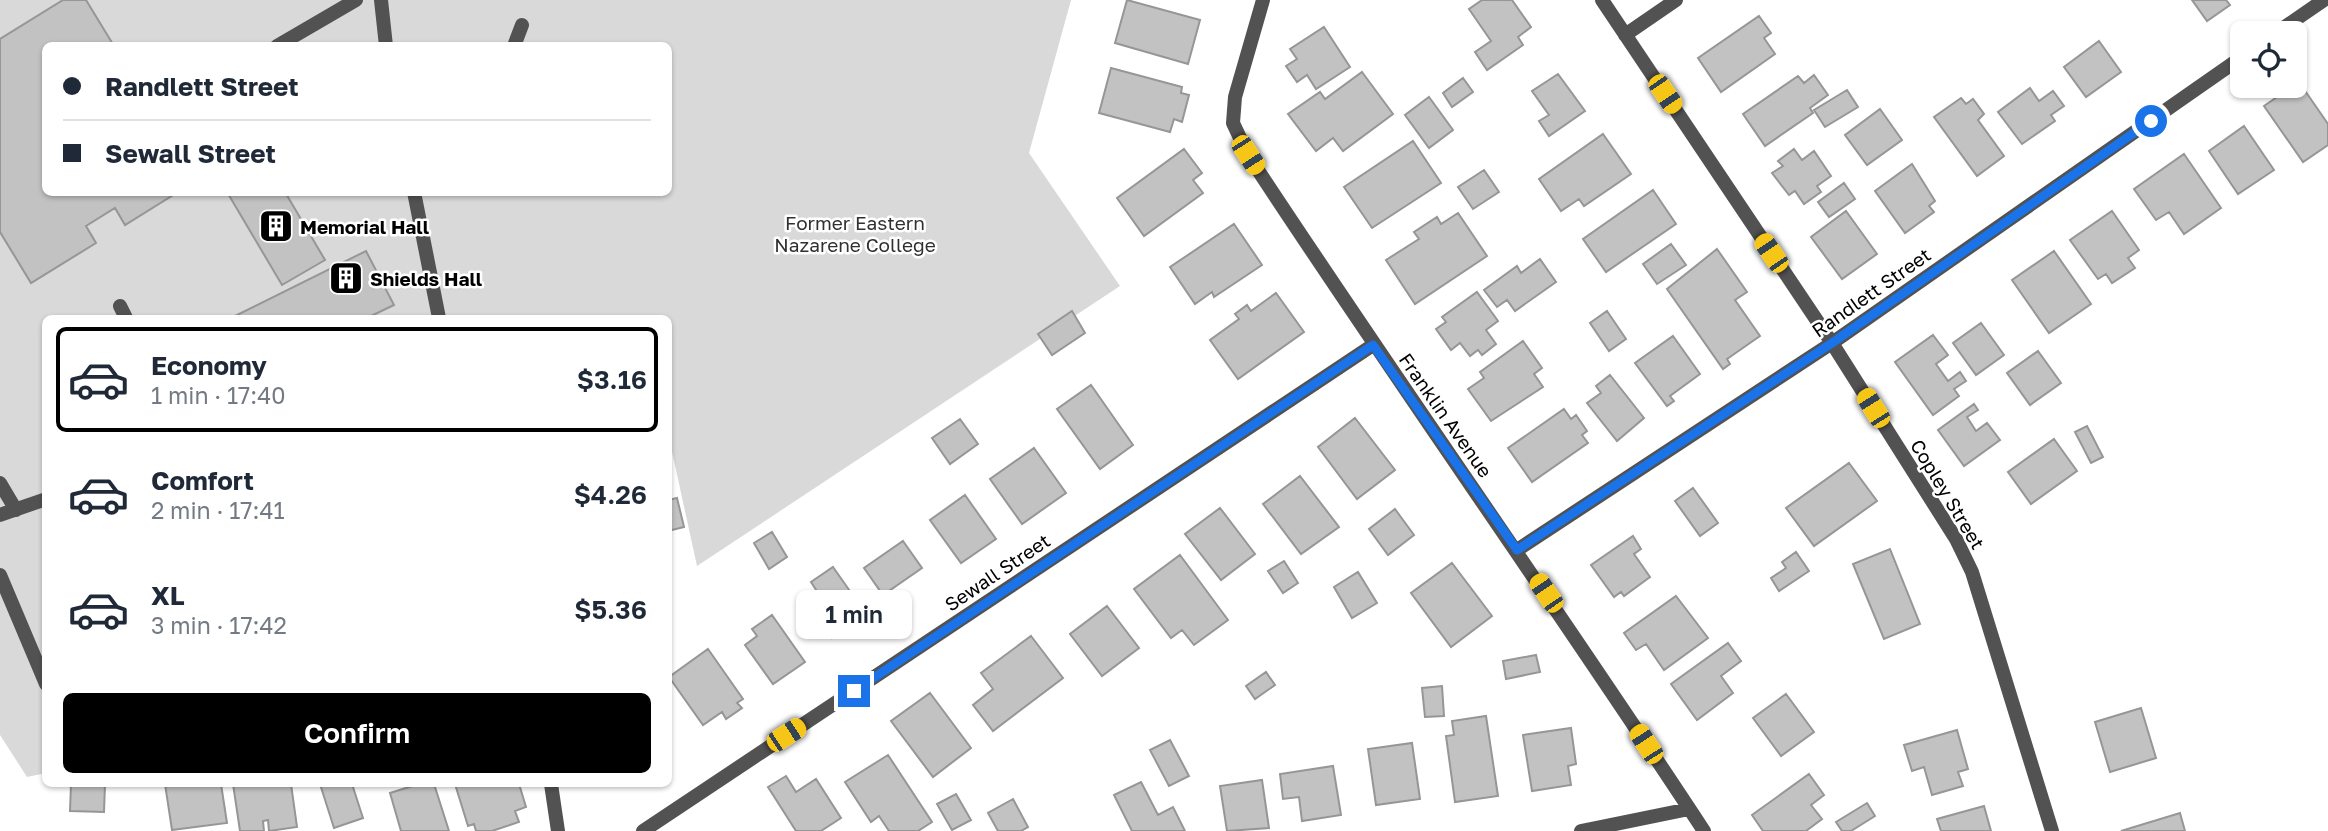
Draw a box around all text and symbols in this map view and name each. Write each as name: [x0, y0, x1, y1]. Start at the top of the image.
map controls: [2230, 21, 2307, 98]
button: locate: [2230, 21, 2307, 98]
text: Randlett Street: [105, 71, 299, 102]
car: [1645, 71, 1686, 117]
route start: [2135, 105, 2167, 137]
car: [1228, 132, 1269, 178]
text: Sewall Street: [105, 138, 276, 169]
building icon: Memorial Hall: [257, 207, 295, 245]
park label: Former Eastern Nazarene College: [774, 211, 936, 256]
place label: Memorial Hall: [300, 215, 429, 238]
car: [1751, 230, 1792, 276]
street label: Randlett Street: [1807, 243, 1935, 341]
building icon: Shields Hall: [327, 259, 365, 297]
place label: Shields Hall: [370, 267, 482, 290]
icon: car: [67, 348, 130, 411]
street label: Franklin Avenue: [1395, 348, 1497, 482]
text: Economy: [151, 350, 267, 381]
text: $3.16: [577, 364, 647, 395]
text: 1 min · 17:40: [151, 381, 286, 409]
car: [1853, 385, 1894, 431]
street label: Copley Street: [1906, 435, 1990, 553]
icon: car: [67, 463, 130, 526]
text: Comfort: [151, 465, 254, 496]
text: $4.26: [574, 479, 647, 510]
text: 2 min · 17:41: [151, 496, 285, 524]
street label: Sewall Street: [940, 528, 1054, 616]
car: [1526, 570, 1567, 616]
icon: car: [67, 578, 130, 641]
text: XL: [151, 580, 185, 611]
callout: 1 min: [796, 590, 912, 638]
text: $5.36: [574, 594, 647, 625]
text: 1 min: [825, 600, 883, 628]
text: 3 min · 17:42: [151, 611, 287, 639]
route end: [838, 675, 870, 707]
button: Confirm: [63, 693, 651, 773]
car: [763, 715, 810, 755]
car: [1626, 721, 1667, 767]

